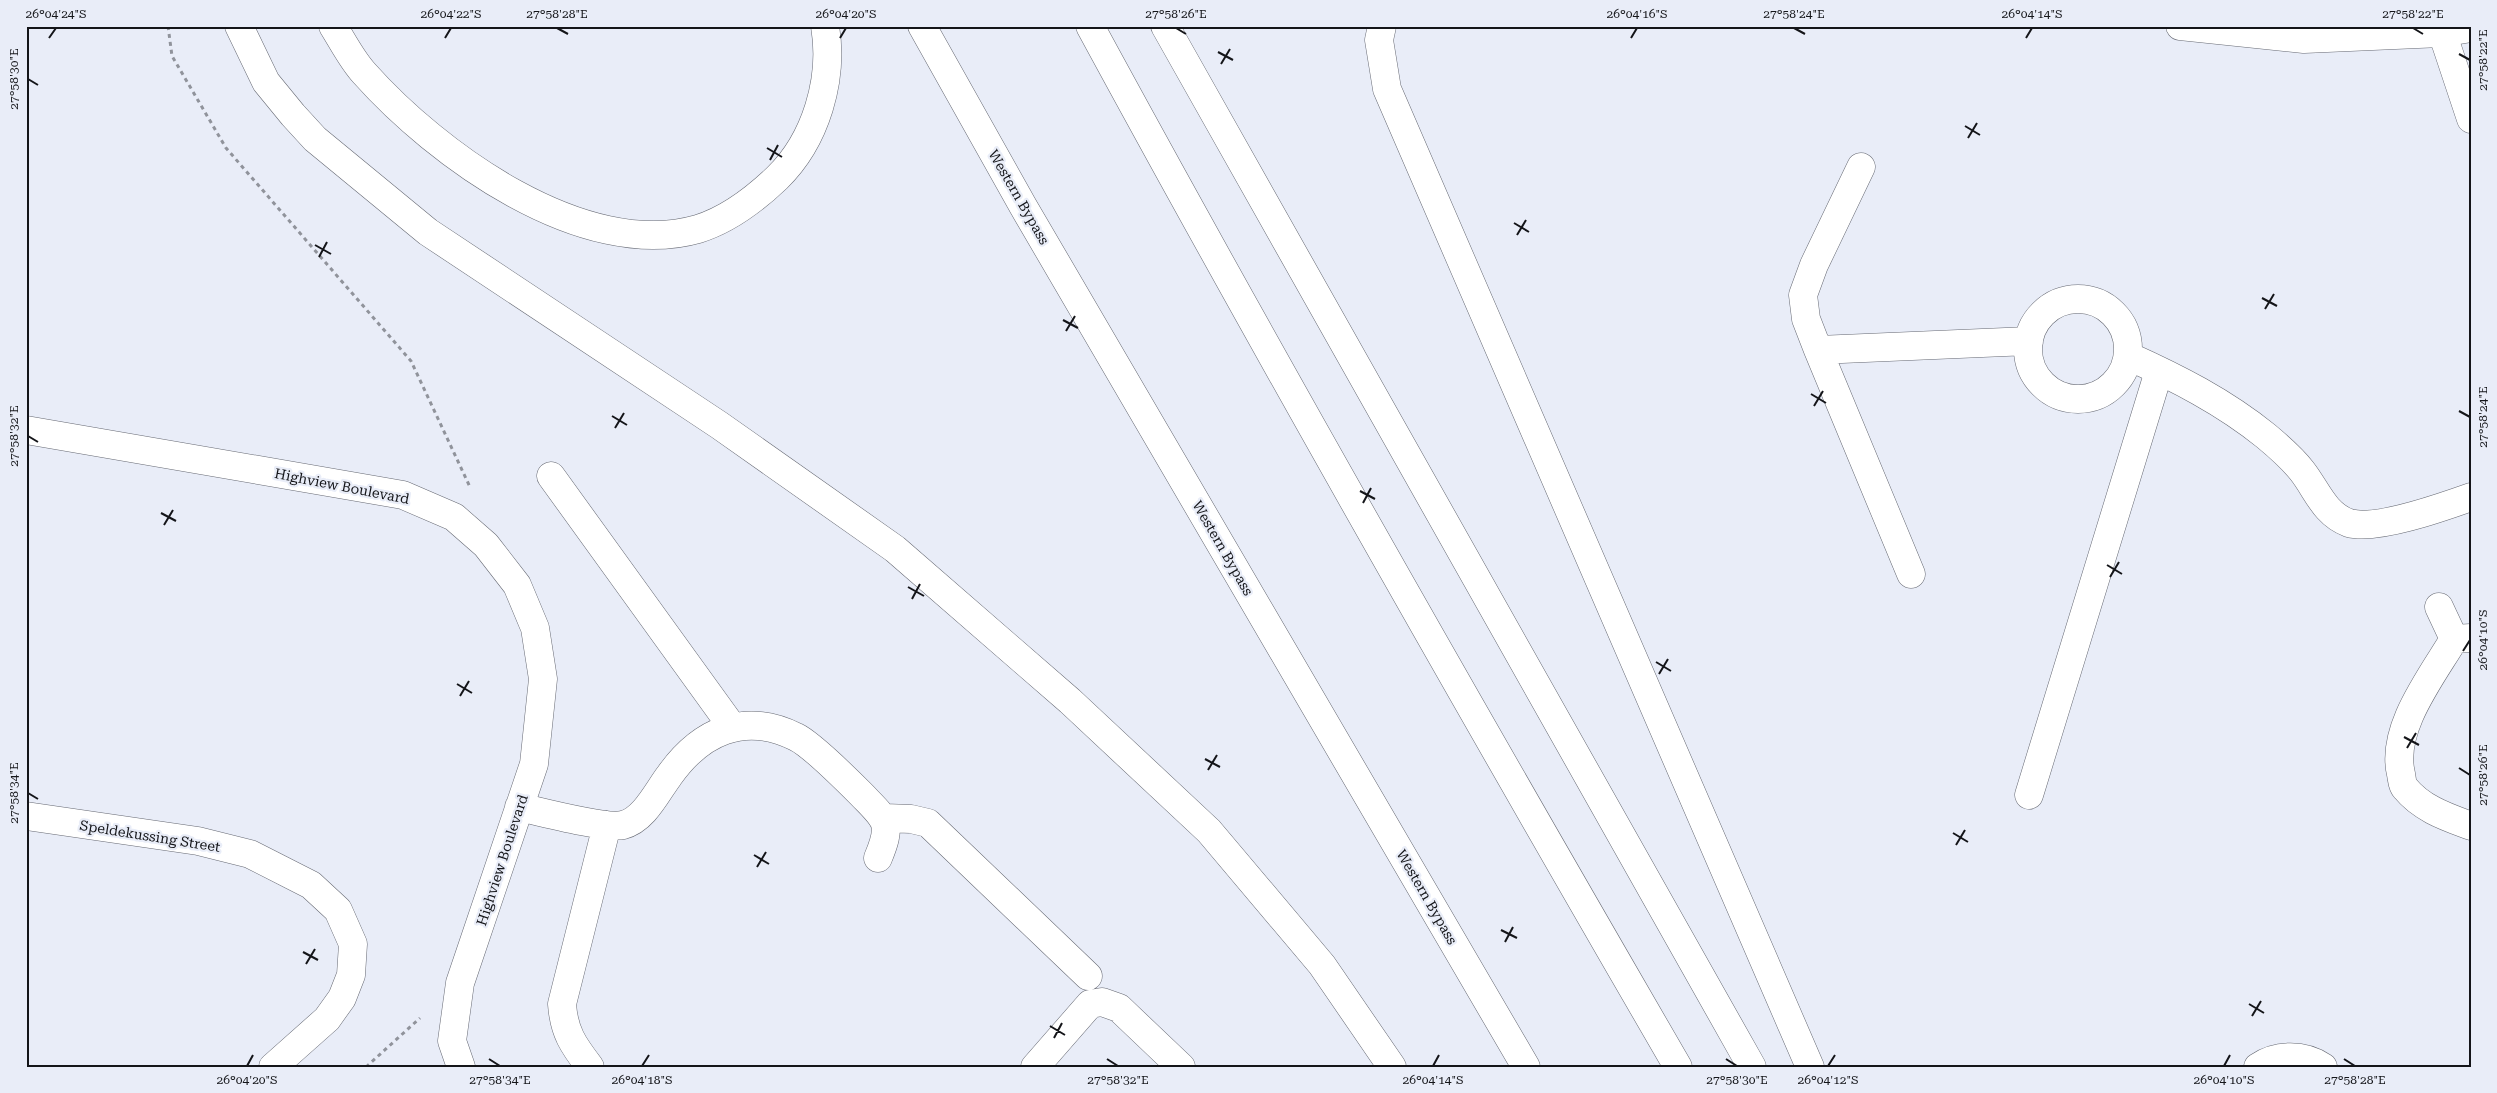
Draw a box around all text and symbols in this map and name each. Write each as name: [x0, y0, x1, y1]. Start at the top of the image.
text: 26°04'24"S: [26, 7, 86, 21]
text: 26°04'22"S: [421, 7, 481, 21]
text: 27°58'28"E: [526, 7, 588, 21]
text: 26°04'20"S: [816, 7, 876, 21]
text: 27°58'26"E: [1145, 7, 1207, 21]
text: 26°04'16"S: [1607, 7, 1667, 21]
text: 27°58'24"E: [1763, 7, 1825, 21]
text: 26°04'14"S: [2002, 7, 2062, 21]
text: 27°58'22"E: [2382, 7, 2444, 21]
text: 27°58'22"E: [2476, 29, 2490, 91]
text: 27°58'30"E: [7, 48, 21, 110]
street label: Western Bypass: [985, 147, 1053, 247]
text: 27°58'24"E: [2476, 386, 2490, 448]
text: 27°58'32"E: [7, 405, 21, 467]
street label: Highview Boulevard: [273, 465, 411, 507]
street label: Western Bypass: [1189, 498, 1257, 598]
text: 26°04'10"S: [2476, 610, 2490, 670]
text: 27°58'26"E: [2476, 744, 2490, 806]
text: 27°58'34"E: [7, 762, 21, 824]
street label: Highview Boulevard: [473, 792, 531, 928]
street label: Speldekussing Street: [79, 817, 221, 855]
street label: Western Bypass: [1393, 847, 1461, 947]
text: 26°04'20"S: [217, 1073, 277, 1087]
text: 27°58'34"E: [469, 1073, 531, 1087]
text: 26°04'18"S: [612, 1073, 672, 1087]
text: 27°58'32"E: [1087, 1073, 1149, 1087]
text: 26°04'14"S: [1403, 1073, 1463, 1087]
text: 27°58'30"E: [1706, 1073, 1768, 1087]
text: 26°04'12"S: [1798, 1073, 1858, 1087]
text: 26°04'10"S: [2194, 1073, 2254, 1087]
text: 27°58'28"E: [2324, 1073, 2386, 1087]

